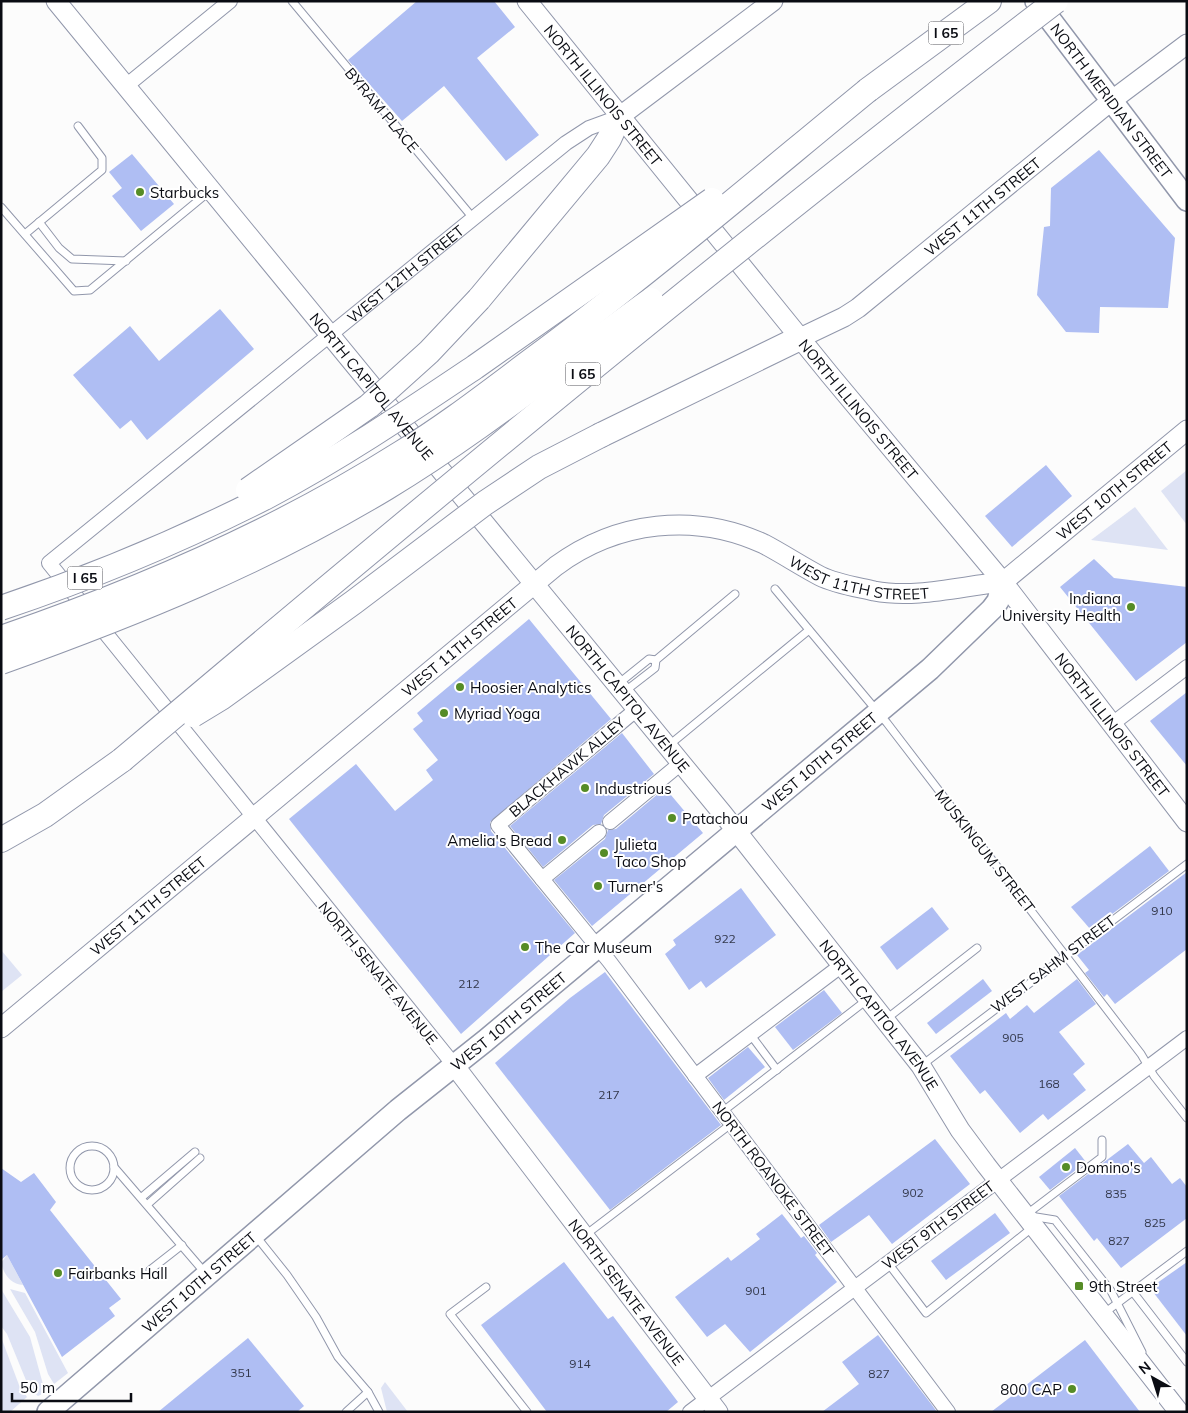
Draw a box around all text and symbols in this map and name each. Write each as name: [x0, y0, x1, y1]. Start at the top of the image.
street label: NORTH MERIDIAN STREET: [1047, 19, 1176, 182]
street label: NORTH ILLINOIS STREET: [540, 20, 666, 170]
road number: I 65: [928, 22, 964, 44]
street label: BYRAM PLACE: [341, 64, 423, 156]
street label: WEST 11TH STREET: [920, 153, 1044, 260]
place label: Starbucks: [150, 183, 219, 202]
marker: Starbucks: [134, 186, 146, 198]
street label: WEST 12TH STREET: [343, 220, 468, 327]
street label: NORTH CAPITOL AVENUE: [306, 309, 438, 464]
street label: NORTH ILLINOIS STREET: [795, 335, 923, 483]
road number: I 65: [566, 362, 600, 386]
street label: WEST 10TH STREET: [1052, 437, 1176, 544]
street label: WEST 11TH STREET: [786, 551, 930, 603]
road number: I 65: [68, 566, 102, 590]
place label: Indiana University Health: [1002, 589, 1121, 625]
street label: WEST 11TH STREET: [397, 593, 521, 700]
marker: Indiana University Health: [1125, 601, 1137, 613]
street label: NORTH CAPITOL AVENUE: [562, 621, 694, 776]
street label: NORTH ILLINOIS STREET: [1051, 649, 1174, 801]
place label: Hoosier Analytics: [470, 678, 591, 697]
marker: Hoosier Analytics: [454, 681, 466, 693]
place label: Myriad Yoga: [454, 704, 540, 723]
marker: Myriad Yoga: [438, 707, 450, 719]
street label: WEST 10TH STREET: [758, 708, 881, 815]
street label: BLACKHAWK ALLEY: [505, 712, 630, 821]
place label: Industrious: [595, 779, 672, 798]
marker: Industrious: [579, 782, 591, 794]
street label: MUSKINGUM STREET: [931, 785, 1039, 917]
place label: Patachou: [682, 809, 748, 828]
marker: Patachou: [666, 812, 678, 824]
place label: Amelia's Bread: [447, 831, 552, 850]
marker: Amelia's Bread: [556, 834, 568, 846]
place label: Julieta Taco Shop: [614, 835, 686, 871]
marker: Julieta Taco Shop: [598, 847, 610, 859]
street label: WEST 11TH STREET: [86, 852, 210, 960]
place label: Turner's: [608, 877, 663, 896]
marker: Turner's: [592, 880, 604, 892]
street label: NORTH SENATE AVENUE: [314, 898, 442, 1049]
house number: 910: [1151, 903, 1173, 918]
street label: WEST SAHM STREET: [987, 911, 1119, 1017]
house number: 922: [714, 931, 736, 946]
street label: NORTH CAPITOL AVENUE: [816, 936, 943, 1094]
place label: The Car Museum: [535, 938, 652, 957]
marker: The Car Museum: [519, 941, 531, 953]
street label: WEST 10TH STREET: [446, 968, 570, 1074]
house number: 212: [458, 976, 480, 991]
house number: 905: [1002, 1030, 1024, 1045]
house number: 168: [1038, 1076, 1060, 1091]
house number: 217: [598, 1087, 620, 1102]
street label: NORTH ROANOKE STREET: [708, 1097, 838, 1261]
place label: Domino's: [1076, 1158, 1141, 1177]
marker: Domino's: [1060, 1161, 1072, 1173]
street label: WEST 9TH STREET: [878, 1176, 998, 1274]
house number: 902: [902, 1185, 924, 1200]
house number: 835: [1105, 1186, 1127, 1201]
street label: NORTH SENATE AVENUE: [565, 1215, 688, 1369]
house number: 825: [1144, 1215, 1166, 1230]
street label: WEST 10TH STREET: [138, 1227, 260, 1337]
house number: 827: [1108, 1233, 1130, 1248]
place label: Fairbanks Hall: [68, 1264, 168, 1283]
marker: Fairbanks Hall: [52, 1267, 64, 1279]
place label: 9th Street: [1089, 1277, 1157, 1296]
marker: 9th Street: [1073, 1280, 1085, 1292]
house number: 901: [745, 1283, 767, 1298]
north arrow: [1128, 1353, 1178, 1403]
house number: 914: [569, 1356, 591, 1371]
text: N: [1135, 1358, 1155, 1378]
house number: 351: [230, 1365, 252, 1380]
house number: 827: [868, 1366, 890, 1381]
scale bar: [12, 1370, 131, 1402]
text: 50 m: [20, 1378, 55, 1397]
place label: 800 CAP: [1000, 1380, 1062, 1399]
marker: 800 CAP: [1066, 1383, 1078, 1395]

